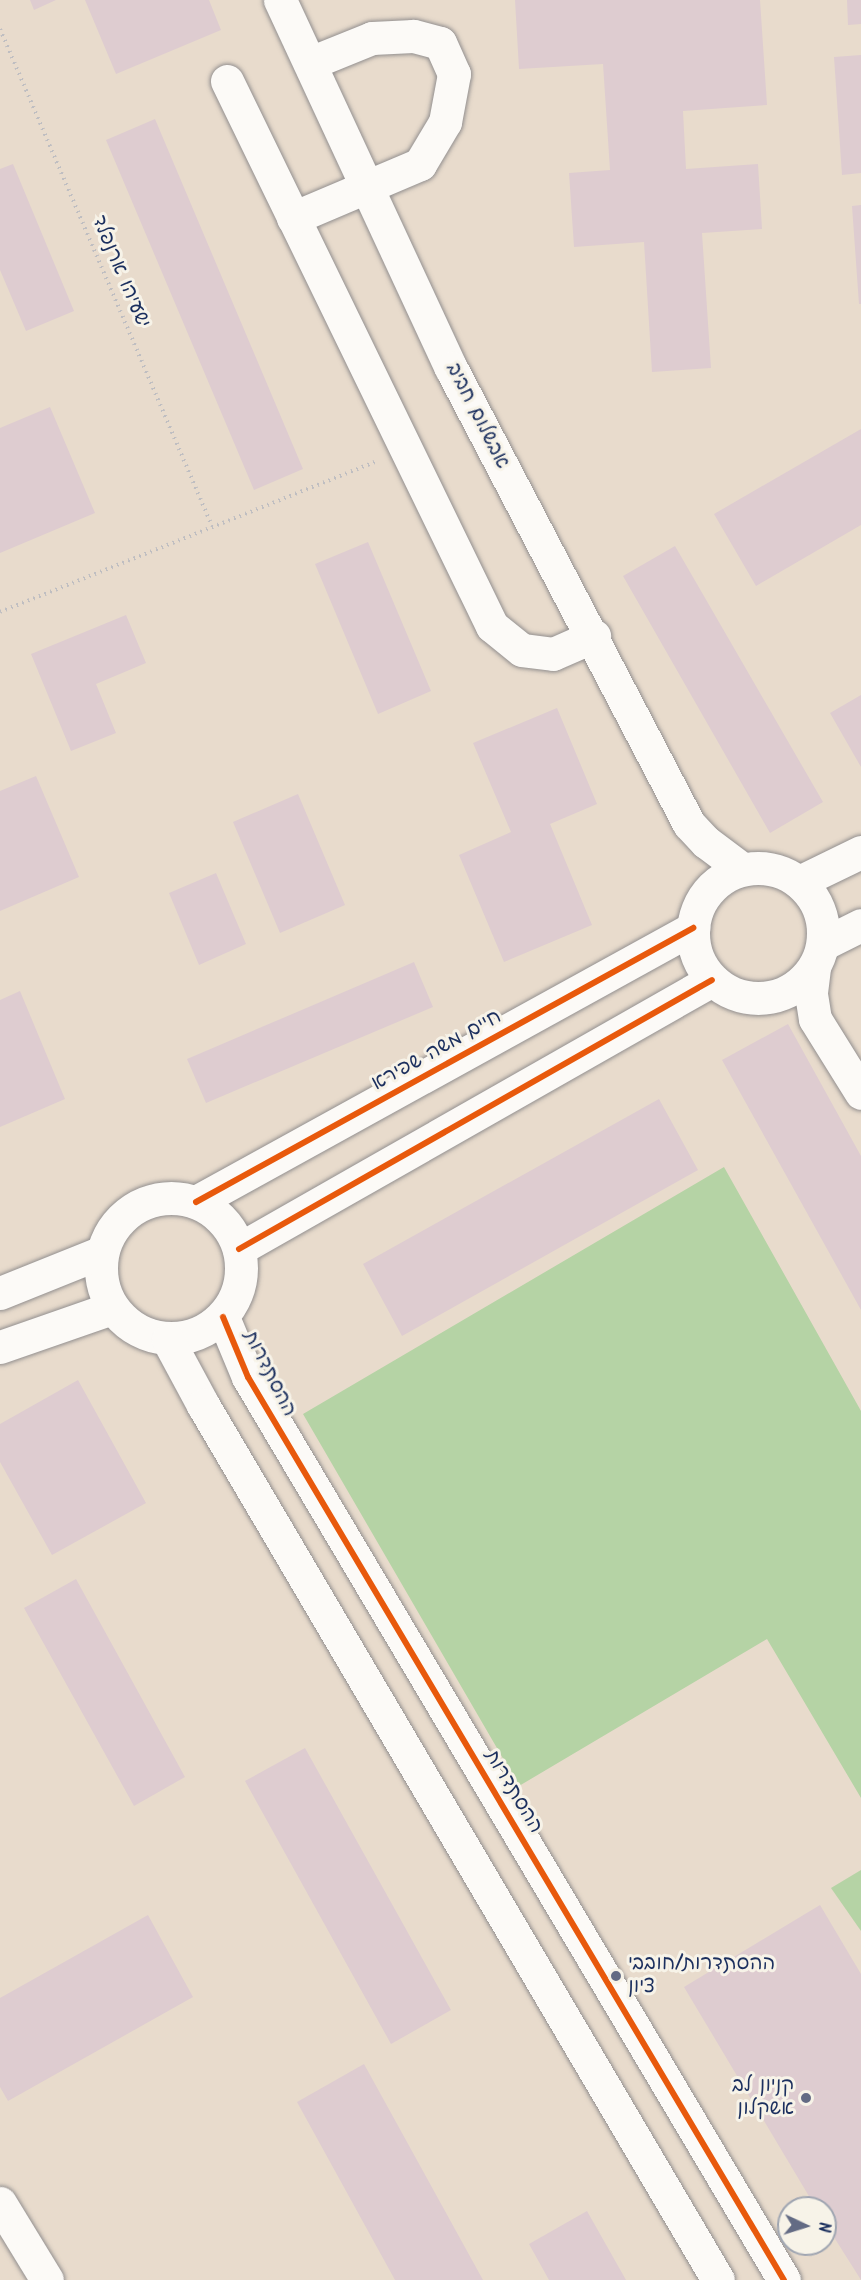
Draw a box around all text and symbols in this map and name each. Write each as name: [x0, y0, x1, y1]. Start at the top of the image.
street label: ישעיהו ארנפלד: [86, 212, 154, 332]
street label: אבשלום חביב: [440, 359, 514, 473]
street label: חיים משה שפירא: [368, 1005, 506, 1097]
street label: ההסתדרות: [237, 1327, 301, 1421]
street label: ההסתדרות: [479, 1746, 547, 1838]
place label: ההסתדרות/חובבי ציון: [628, 1952, 775, 1999]
marker: ההסתדרות/חובבי ציון: [609, 1969, 623, 1983]
place label: קניון לב אשקלון: [732, 2074, 794, 2121]
marker: קניון לב אשקלון: [799, 2091, 813, 2105]
north arrow: [777, 2196, 837, 2256]
text: N: [811, 2221, 836, 2233]

